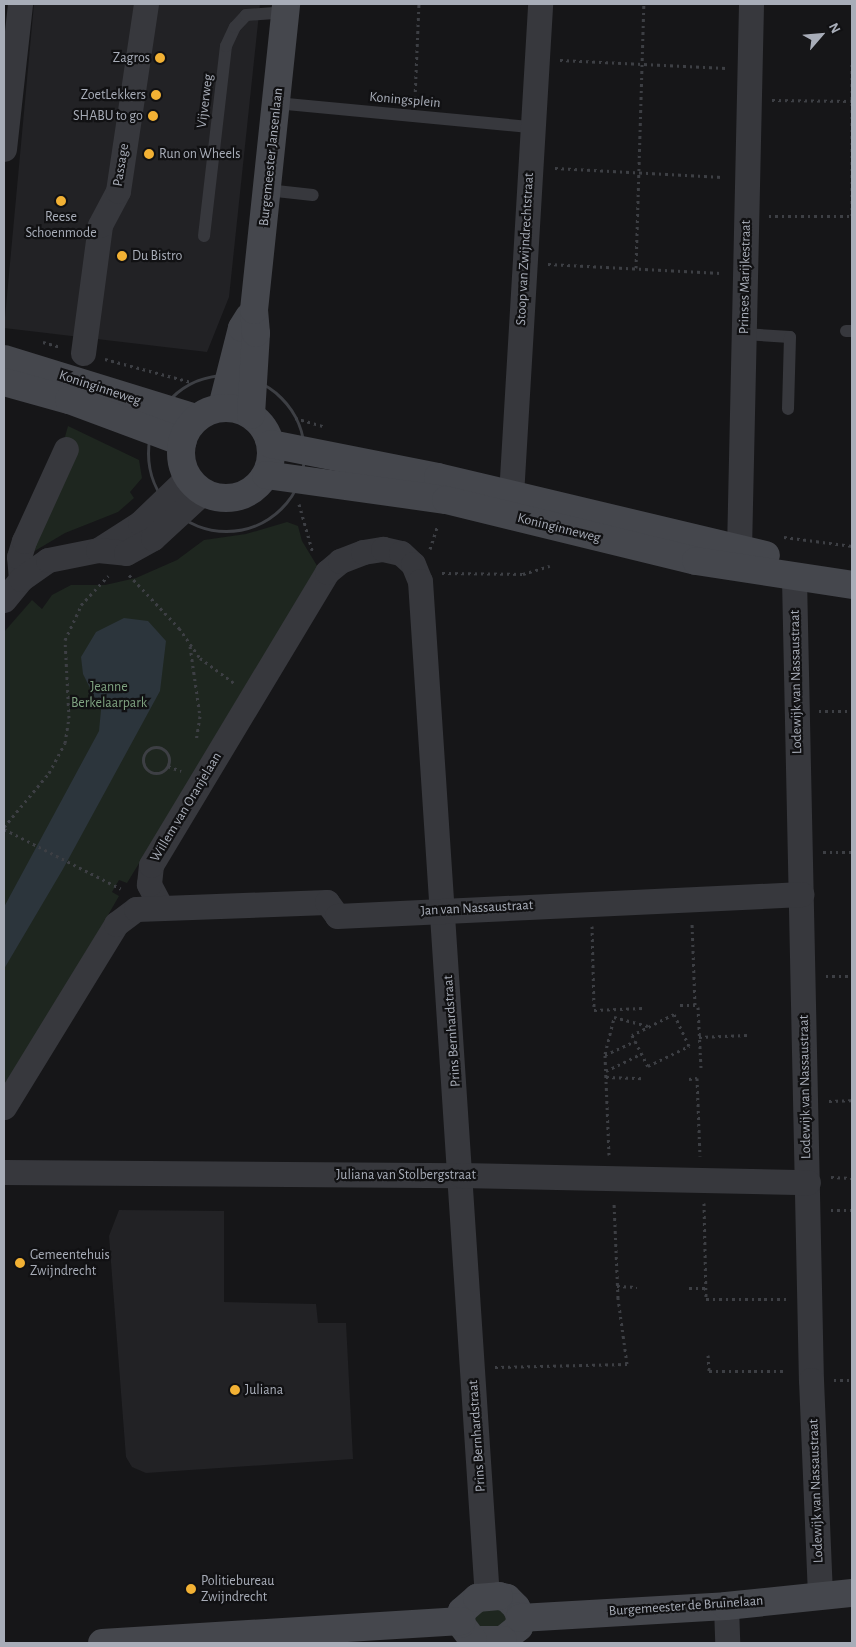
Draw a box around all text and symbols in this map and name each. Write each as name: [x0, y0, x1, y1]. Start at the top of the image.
north arrow: [796, 10, 846, 60]
text: N: [826, 21, 843, 36]
place label: Zagros: [113, 50, 150, 66]
marker: Zagros: [154, 52, 166, 64]
street label: Vijverweg: [193, 73, 217, 129]
place label: ZoetLekkers: [81, 87, 146, 103]
street label: Burgemeester Jansenlaan: [255, 87, 287, 227]
marker: ZoetLekkers: [150, 89, 162, 101]
street label: Koningsplein: [369, 89, 441, 111]
place label: SHABU to go: [73, 108, 143, 124]
marker: SHABU to go: [147, 110, 159, 122]
street label: Passage: [109, 142, 133, 188]
place label: Run on Wheels: [159, 146, 240, 162]
marker: Run on Wheels: [143, 148, 155, 160]
street label: Stoop van Zwijndrechtstraat: [513, 172, 537, 326]
marker: Reese Schoenmode: [55, 195, 67, 207]
place label: Reese Schoenmode: [25, 209, 97, 242]
street label: Prinses Marijkestraat: [736, 220, 754, 334]
place label: Du Bistro: [132, 248, 182, 264]
marker: Du Bistro: [116, 250, 128, 262]
street label: Koninginneweg: [57, 367, 143, 409]
street label: Koninginneweg: [516, 510, 602, 546]
street label: Lodewijk van Nassaustraat: [786, 610, 806, 754]
park label: Jeanne Berkelaarpark: [71, 679, 147, 712]
street label: Willem van Oranjelaan: [147, 749, 225, 865]
street label: Jan van Nassaustraat: [420, 897, 534, 919]
street label: Prins Bernhardstraat: [440, 975, 464, 1087]
street label: Lodewijk van Nassaustraat: [795, 1015, 815, 1159]
street label: Juliana van Stolbergstraat: [336, 1167, 476, 1183]
place label: Gemeentehuis Zwijndrecht: [30, 1247, 110, 1280]
marker: Gemeentehuis Zwijndrecht: [14, 1257, 26, 1269]
street label: Prins Bernhardstraat: [465, 1380, 489, 1492]
place label: Juliana: [245, 1382, 283, 1398]
marker: Juliana: [229, 1384, 241, 1396]
street label: Lodewijk van Nassaustraat: [805, 1419, 827, 1563]
place label: Politiebureau Zwijndrecht: [201, 1573, 274, 1605]
marker: Politiebureau Zwijndrecht: [185, 1583, 197, 1595]
street label: Burgemeester de Bruïnelaan: [608, 1592, 764, 1620]

